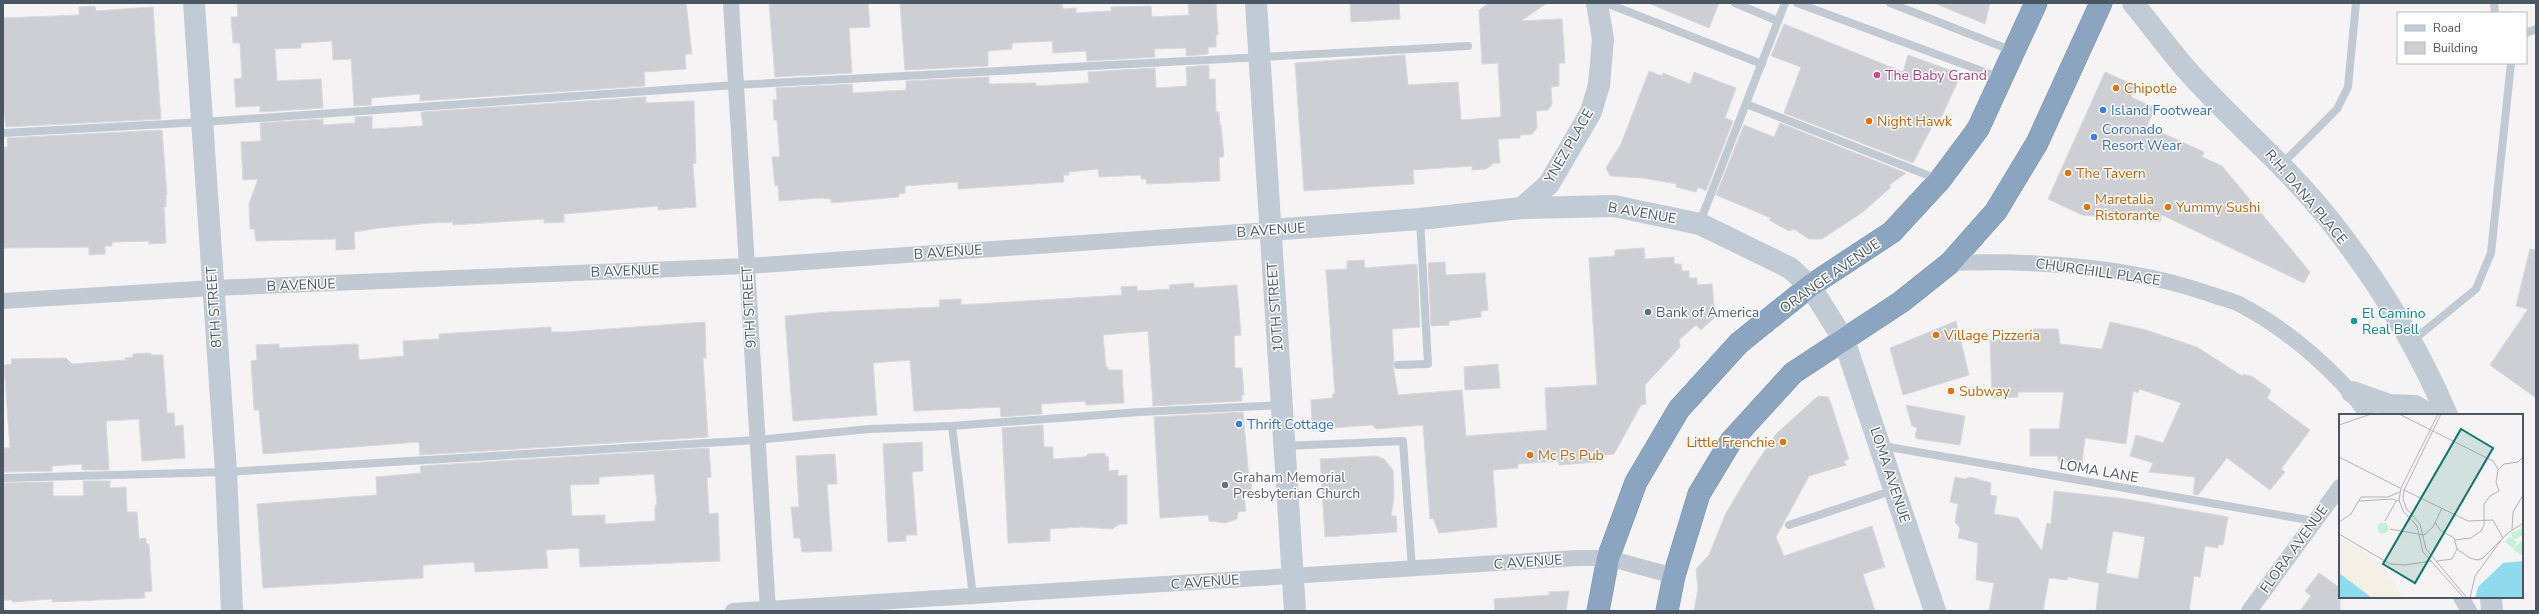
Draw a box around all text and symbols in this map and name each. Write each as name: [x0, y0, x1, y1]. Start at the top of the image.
legend: [2397, 12, 2527, 64]
text: Road: [2433, 20, 2461, 36]
text: Building: [2433, 40, 2478, 56]
place label: The Baby Grand: [1885, 66, 1987, 85]
marker: The Baby Grand: [1872, 70, 1882, 80]
place label: Chipotle: [2124, 79, 2177, 98]
marker: Chipotle: [2111, 83, 2121, 93]
place label: Island Footwear: [2111, 101, 2212, 120]
street label: YNEZ PLACE: [1540, 105, 1598, 187]
marker: Island Footwear: [2098, 105, 2108, 115]
place label: Night Hawk: [1877, 112, 1953, 131]
marker: Night Hawk: [1864, 116, 1874, 126]
place label: Coronado Resort Wear: [2102, 120, 2182, 155]
marker: Coronado Resort Wear: [2089, 132, 2099, 142]
street label: R.H. DANA PLACE: [2261, 146, 2351, 248]
place label: The Tavern: [2076, 164, 2146, 183]
marker: The Tavern: [2063, 168, 2073, 178]
place label: Maretalia Ristorante: [2095, 190, 2159, 225]
street label: B AVENUE: [1606, 198, 1678, 228]
place label: Yummy Sushi: [2175, 198, 2260, 217]
marker: Maretalia Ristorante: [2082, 202, 2092, 212]
marker: Yummy Sushi: [2163, 202, 2173, 212]
street label: B AVENUE: [1236, 218, 1306, 242]
street label: ORANGE AVENUE: [1776, 234, 1884, 318]
street label: B AVENUE: [913, 240, 983, 264]
street label: CHURCHILL PLACE: [2034, 254, 2162, 290]
street label: B AVENUE: [590, 260, 660, 282]
street label: 10TH STREET: [1262, 261, 1288, 353]
street label: 8TH STREET: [202, 265, 226, 348]
street label: 9TH STREET: [737, 265, 761, 348]
street label: B AVENUE: [266, 274, 336, 296]
place label: Bank of America: [1656, 303, 1759, 322]
place label: El Camino Real Bell: [2362, 304, 2426, 339]
marker: Bank of America: [1643, 307, 1653, 317]
marker: El Camino Real Bell: [2349, 316, 2359, 326]
place label: Village Pizzeria: [1943, 326, 2040, 345]
marker: Village Pizzeria: [1931, 330, 1941, 340]
place label: Subway: [1959, 382, 2011, 401]
marker: Subway: [1946, 386, 1956, 396]
inset map: [2339, 414, 2523, 598]
place label: Thrift Cottage: [1247, 415, 1334, 434]
marker: Thrift Cottage: [1234, 419, 1244, 429]
street label: LOMA AVENUE: [1866, 425, 1914, 525]
place label: Little Frenchie: [1686, 433, 1775, 452]
marker: Little Frenchie: [1778, 437, 1788, 447]
place label: Mc Ps Pub: [1538, 446, 1604, 465]
marker: Mc Ps Pub: [1525, 450, 1535, 460]
street label: LOMA LANE: [2058, 455, 2140, 487]
place label: Graham Memorial Presbyterian Church: [1233, 468, 1360, 503]
marker: Graham Memorial Presbyterian Church: [1220, 480, 1230, 490]
street label: FLORA AVENUE: [2256, 501, 2332, 597]
street label: C AVENUE: [1493, 550, 1563, 574]
street label: C AVENUE: [1170, 570, 1240, 594]

